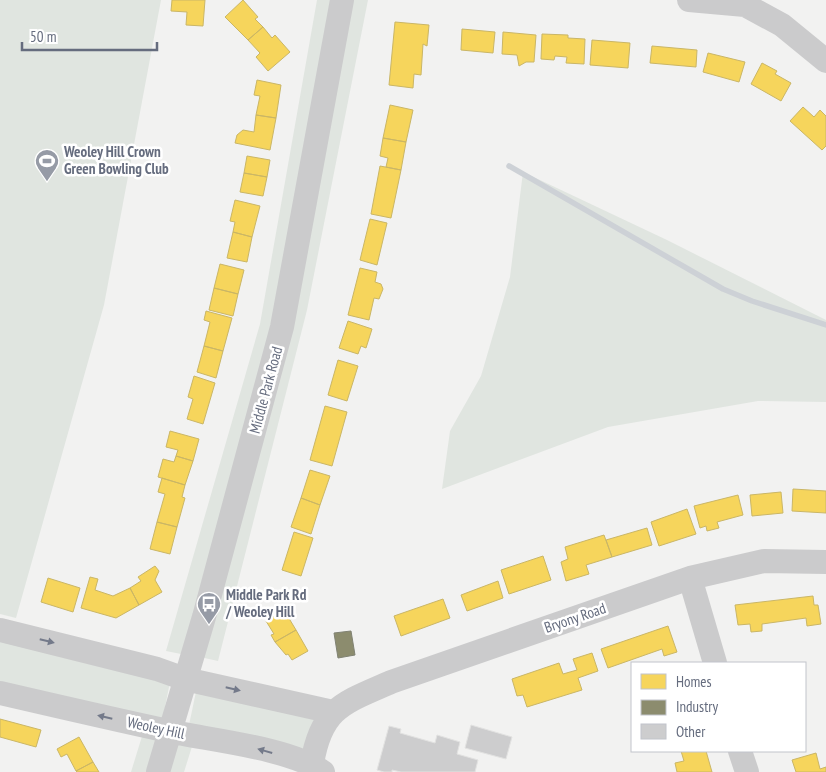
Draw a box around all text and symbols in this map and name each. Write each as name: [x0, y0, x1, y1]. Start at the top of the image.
scale bar: [22, 20, 158, 52]
text: 50 m: [30, 27, 56, 46]
place label: Weoley Hill Crown Green Bowling Club: [63, 142, 169, 178]
sports icon: Weoley Hill Crown Green Bowling Club: [34, 148, 60, 182]
street label: Middle Park Road: [245, 344, 286, 435]
place label: Middle Park Rd / Weoley Hill: [225, 585, 307, 621]
bus stop icon: Middle Park Rd / Weoley Hill: [196, 591, 222, 625]
street label: Bryony Road: [542, 598, 608, 637]
one-way arrow: [40, 638, 55, 646]
legend: [631, 662, 806, 752]
text: Homes: [676, 672, 712, 691]
one-way arrow: [226, 685, 241, 693]
text: Industry: [676, 697, 718, 716]
street label: Weoley Hill: [126, 712, 187, 743]
one-way arrow: [98, 713, 113, 721]
text: Other: [676, 722, 706, 741]
one-way arrow: [257, 746, 272, 754]

